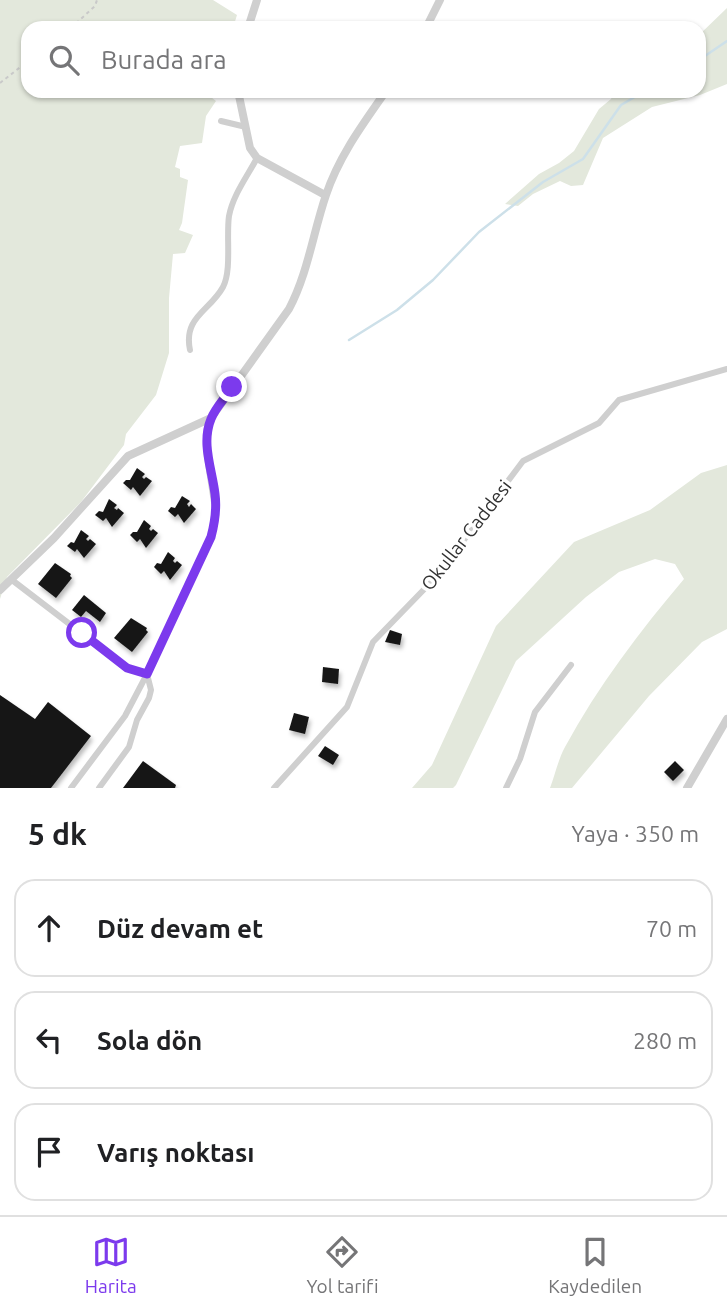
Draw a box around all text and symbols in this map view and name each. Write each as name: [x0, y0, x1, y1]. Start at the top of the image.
search box: [21, 21, 706, 98]
icon: search: [45, 41, 83, 79]
text: Burada ara: [101, 45, 227, 74]
route end: [216, 371, 247, 402]
street label: Okullar Caddesi: [416, 476, 516, 594]
route start: [66, 617, 97, 648]
text: 5 dk: [28, 817, 87, 851]
text: Yaya · 350 m: [572, 821, 699, 846]
icon: ahead: [30, 909, 68, 947]
text: Düz devam et: [97, 914, 263, 943]
text: 70 m: [646, 916, 697, 941]
icon: left: [30, 1021, 68, 1059]
text: Sola dön: [97, 1026, 202, 1055]
text: 280 m: [633, 1028, 697, 1053]
icon: arrive: [30, 1133, 68, 1171]
text: Varış noktası: [97, 1138, 254, 1167]
tab: Harita: [85, 1233, 137, 1297]
tab: Yol tarifi: [306, 1233, 379, 1297]
tab: Kaydedilen: [548, 1233, 642, 1297]

